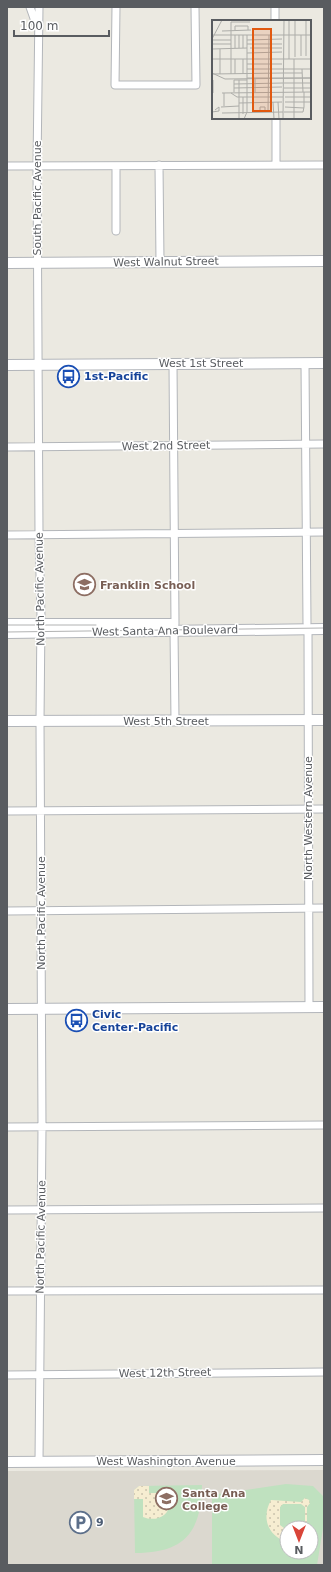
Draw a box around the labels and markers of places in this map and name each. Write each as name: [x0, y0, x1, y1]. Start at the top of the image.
bus stop icon: 1st-Pacific: [55, 363, 81, 389]
place label: 1st-Pacific: [84, 370, 148, 383]
school or university icon: Franklin School: [72, 572, 98, 598]
place label: Franklin School: [100, 579, 195, 592]
bus stop icon: Civic Center-Pacific: [64, 1007, 90, 1033]
place label: Civic Center-Pacific: [92, 1008, 178, 1034]
school or university icon: Santa Ana College: [153, 1486, 179, 1512]
place label: Santa Ana College: [182, 1487, 245, 1513]
parking icon: 9: [68, 1509, 94, 1535]
place label: 9: [96, 1516, 104, 1529]

